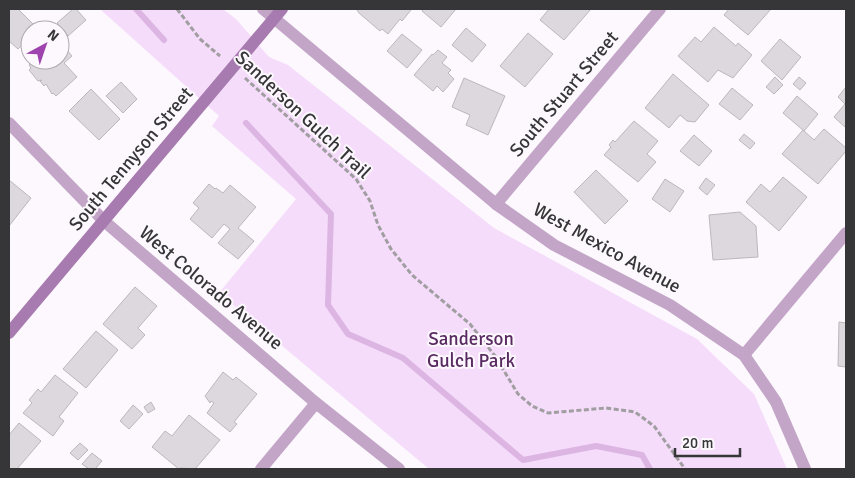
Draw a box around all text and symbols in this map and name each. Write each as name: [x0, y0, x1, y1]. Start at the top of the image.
north arrow: [20, 20, 70, 70]
text: N: [44, 26, 62, 45]
street label: South Stuart Street: [504, 26, 624, 162]
street label: Sanderson Gulch Trail: [230, 46, 376, 184]
street label: South Tennyson Street: [64, 82, 199, 236]
street label: West Mexico Avenue: [529, 197, 685, 299]
street label: West Colorado Avenue: [134, 221, 288, 355]
park label: Sanderson Gulch Park: [427, 327, 515, 373]
scale bar: [675, 426, 740, 458]
text: 20 m: [682, 434, 713, 452]

